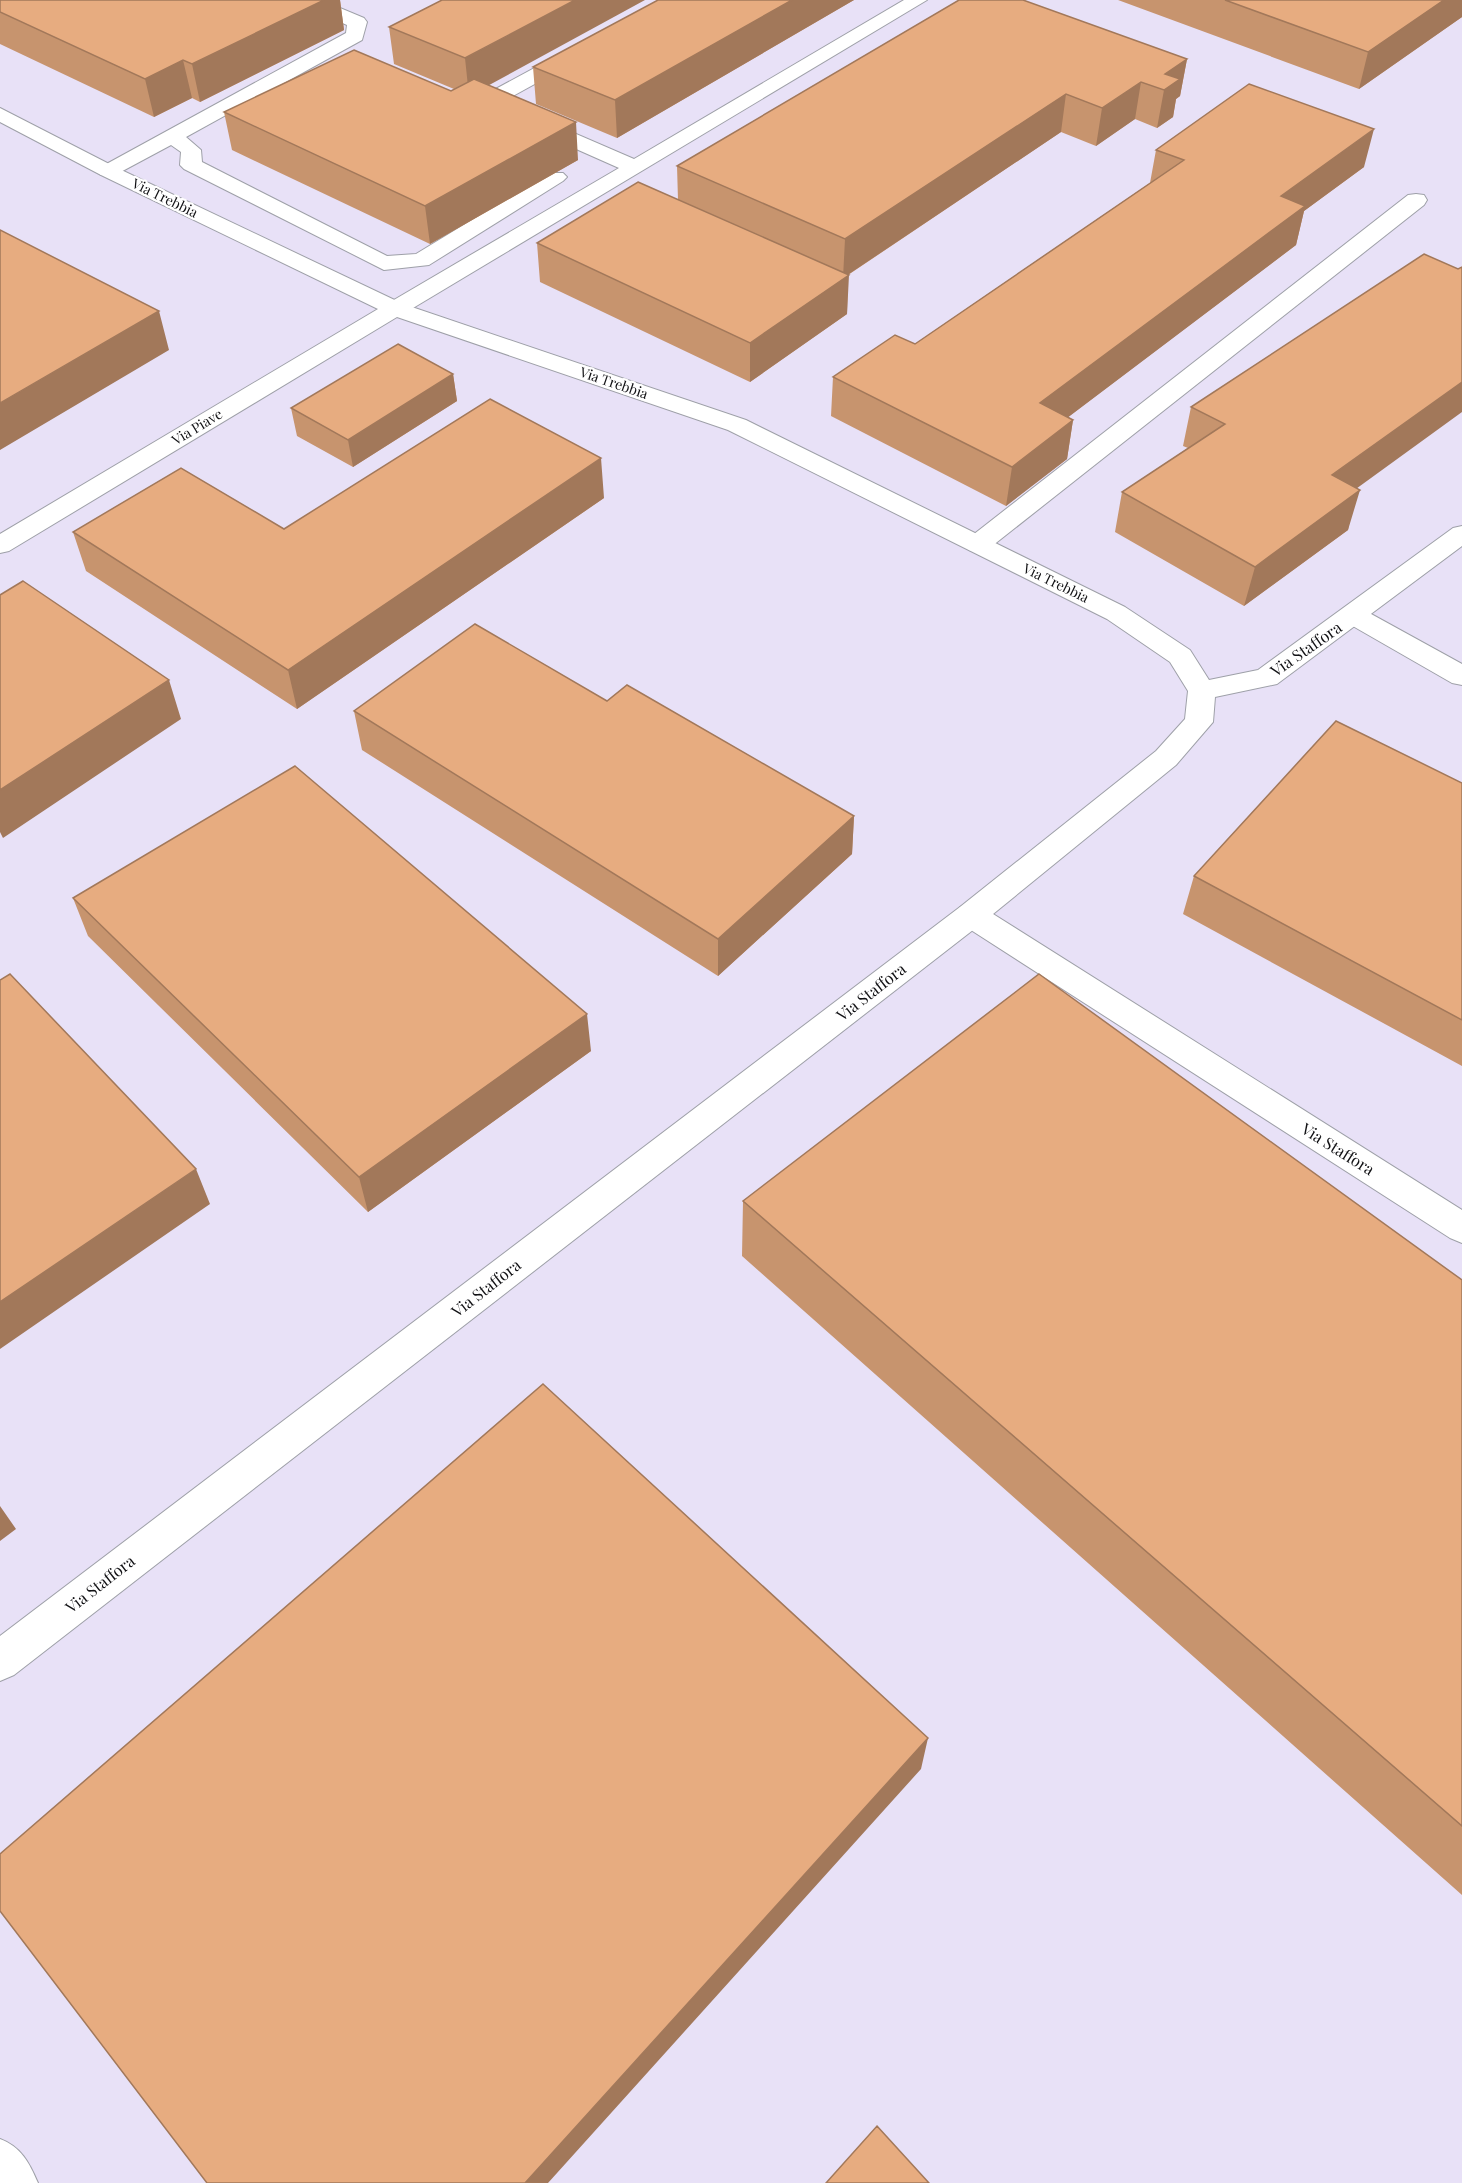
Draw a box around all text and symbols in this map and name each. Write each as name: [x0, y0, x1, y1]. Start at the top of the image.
street label: Via Trebbia: [128, 173, 201, 222]
street label: Via Trebbia: [577, 362, 651, 403]
street label: Via Piave: [167, 404, 226, 450]
street label: Via Trebbia: [1019, 558, 1092, 607]
street label: Via Staffora: [1265, 616, 1346, 681]
street label: Via Staffora: [831, 958, 910, 1026]
street label: Via Staffora: [1297, 1117, 1379, 1179]
street label: Via Staffora: [446, 1254, 525, 1322]
street label: Via Staffora: [60, 1550, 139, 1618]

